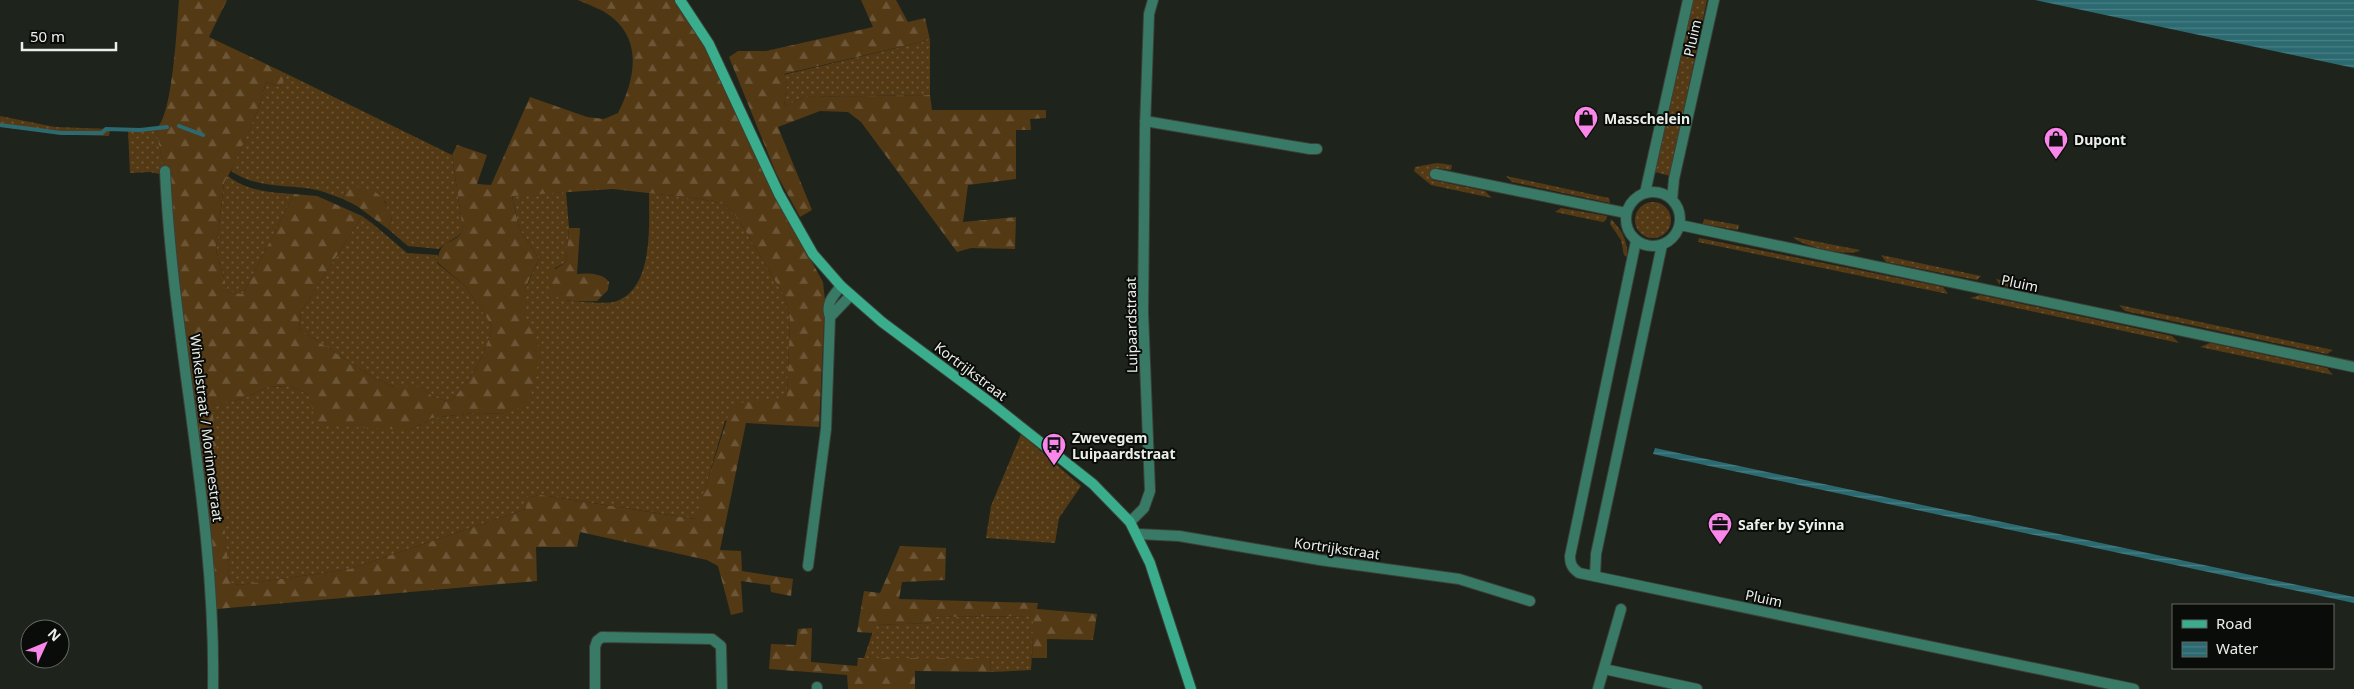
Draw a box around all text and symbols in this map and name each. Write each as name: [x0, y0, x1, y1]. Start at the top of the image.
street label: Pluim: [1679, 18, 1705, 58]
scale bar: [22, 20, 116, 52]
text: 50 m: [30, 26, 65, 46]
shop icon: Masschelein: [1573, 105, 1599, 139]
place label: Masschelein: [1604, 109, 1690, 128]
shop icon: Dupont: [2043, 126, 2069, 160]
place label: Dupont: [2074, 130, 2126, 149]
street label: Pluim: [2000, 270, 2040, 296]
street label: Luipaardstraat: [1121, 277, 1141, 373]
street label: Winkelstraat / Morinnestraat: [186, 333, 228, 523]
street label: Kortrijkstraat: [931, 337, 1011, 405]
place label: Zwevegem Luipaardstraat: [1072, 428, 1176, 463]
bus stop icon: Zwevegem Luipaardstraat: [1041, 432, 1067, 466]
office icon: Safer by Syinna: [1707, 511, 1733, 545]
place label: Safer by Syinna: [1738, 515, 1844, 534]
street label: Kortrijkstraat: [1293, 533, 1381, 563]
street label: Pluim: [1744, 585, 1784, 611]
legend: [2172, 604, 2334, 669]
text: Road: [2216, 613, 2252, 633]
north arrow: [20, 619, 70, 669]
text: N: [44, 624, 66, 645]
text: Water: [2216, 638, 2258, 658]

